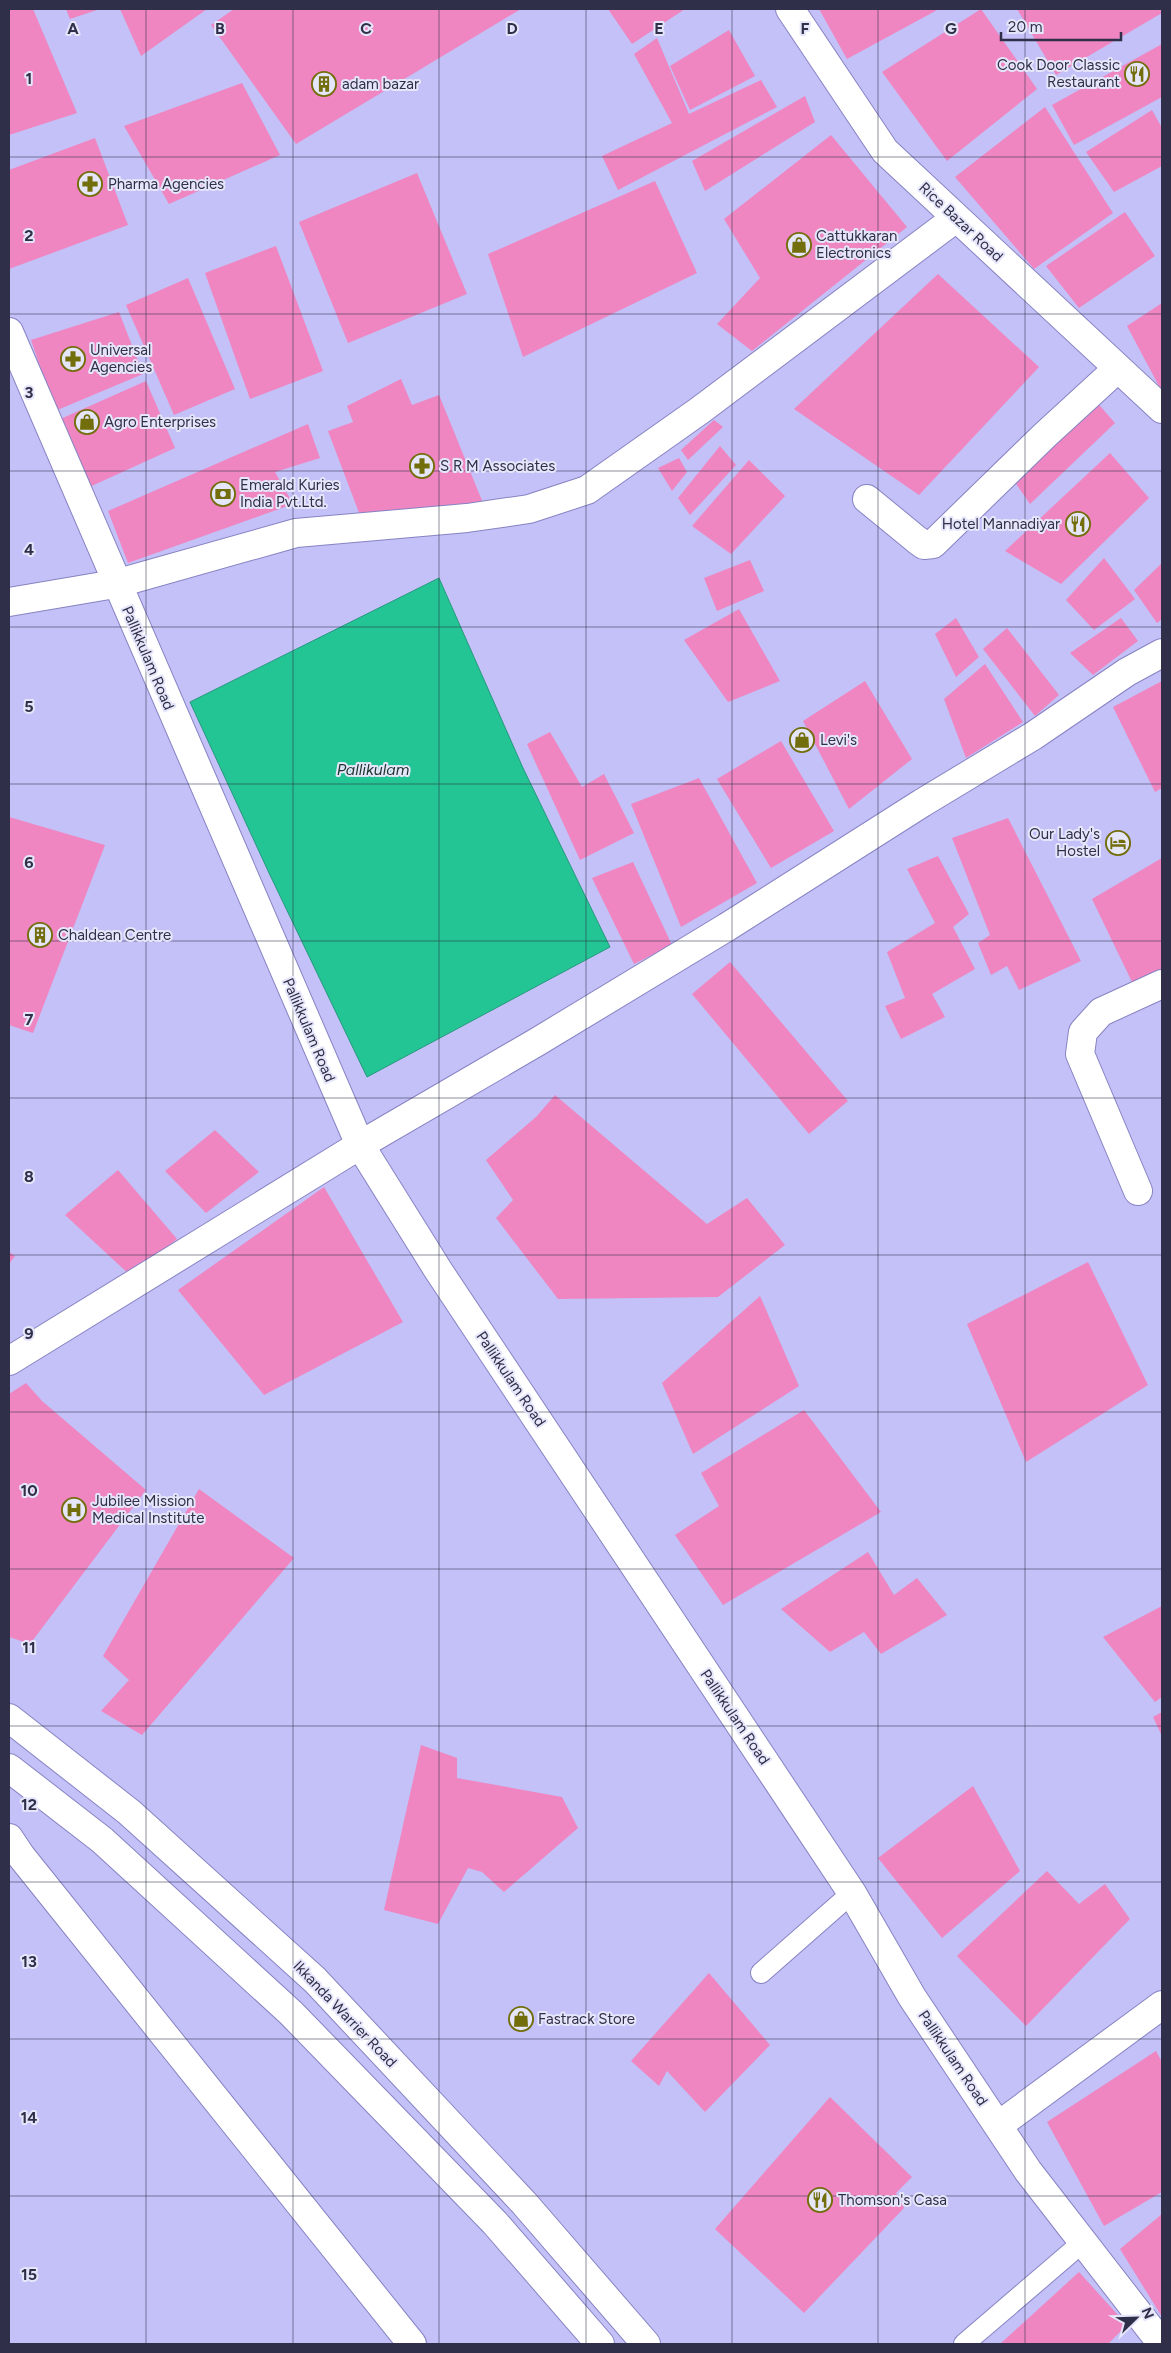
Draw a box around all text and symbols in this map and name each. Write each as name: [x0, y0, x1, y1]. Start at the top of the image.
scale bar: [1001, 10, 1121, 42]
text: 20 m: [1008, 18, 1042, 36]
text: A: [67, 19, 79, 38]
text: B: [215, 19, 225, 38]
text: C: [360, 19, 372, 38]
text: D: [506, 19, 518, 38]
text: E: [654, 19, 664, 38]
text: F: [801, 19, 810, 38]
text: G: [945, 19, 957, 38]
place label: Cook Door Classic Restaurant: [997, 56, 1120, 91]
restaurant icon: Cook Door Classic Restaurant: [1124, 61, 1150, 87]
text: 1: [26, 69, 32, 88]
building icon: adam bazar: [311, 71, 337, 97]
place label: adam bazar: [342, 75, 419, 93]
pharmacy icon: Pharma Agencies: [77, 171, 103, 197]
place label: Pharma Agencies: [108, 175, 224, 193]
street label: Rice Bazar Road: [915, 179, 1007, 265]
text: 2: [24, 226, 34, 245]
place label: Cattukkaran Electronics: [816, 227, 897, 262]
shop icon: Cattukkaran Electronics: [786, 232, 812, 258]
place label: Universal Agencies: [90, 341, 152, 376]
pharmacy icon: Universal Agencies: [60, 346, 86, 372]
text: 3: [25, 383, 34, 402]
shop icon: Agro Enterprises: [74, 409, 100, 435]
place label: Agro Enterprises: [104, 413, 216, 431]
pharmacy icon: S R M Associates: [409, 453, 435, 479]
place label: S R M Associates: [440, 457, 555, 475]
place label: Emerald Kuries India Pvt.Ltd.: [240, 476, 340, 511]
bank icon: Emerald Kuries India Pvt.Ltd.: [210, 481, 236, 507]
restaurant icon: Hotel Mannadiyar: [1065, 511, 1091, 537]
place label: Hotel Mannadiyar: [942, 515, 1060, 533]
text: 4: [24, 540, 34, 559]
street label: Pallikkulam Road: [118, 603, 178, 713]
text: 5: [24, 697, 34, 716]
shop icon: Levi's: [789, 727, 815, 753]
place label: Levi's: [820, 731, 857, 749]
water label: Pallikulam: [337, 760, 410, 779]
place label: Our Lady's Hostel: [1029, 825, 1100, 860]
hotel icon: Our Lady's Hostel: [1105, 830, 1131, 856]
text: 6: [24, 853, 34, 872]
building icon: Chaldean Centre: [27, 922, 53, 948]
place label: Chaldean Centre: [58, 926, 171, 944]
street label: Pallikkulam Road: [279, 975, 339, 1085]
text: 7: [25, 1010, 34, 1029]
text: 8: [24, 1167, 34, 1186]
text: 9: [24, 1324, 34, 1343]
street label: Pallikkulam Road: [472, 1328, 550, 1430]
text: 10: [20, 1481, 38, 1500]
place label: Jubilee Mission Medical Institute: [92, 1492, 204, 1527]
hospital icon: Jubilee Mission Medical Institute: [61, 1497, 87, 1523]
text: 11: [22, 1638, 36, 1657]
street label: Pallikkulam Road: [696, 1666, 774, 1768]
text: 12: [21, 1795, 37, 1814]
text: 13: [21, 1952, 37, 1971]
street label: Ikkanda Warrier Road: [289, 1957, 401, 2071]
shop icon: Fastrack Store: [508, 2006, 534, 2032]
street label: Pallikkulam Road: [914, 2007, 992, 2109]
place label: Fastrack Store: [538, 2010, 635, 2028]
text: 14: [21, 2108, 37, 2127]
restaurant icon: Thomson's Casa: [807, 2187, 833, 2213]
place label: Thomson's Casa: [838, 2191, 947, 2209]
text: 15: [21, 2265, 37, 2284]
north arrow: [1111, 2293, 1161, 2343]
text: N: [1138, 2305, 1157, 2321]

